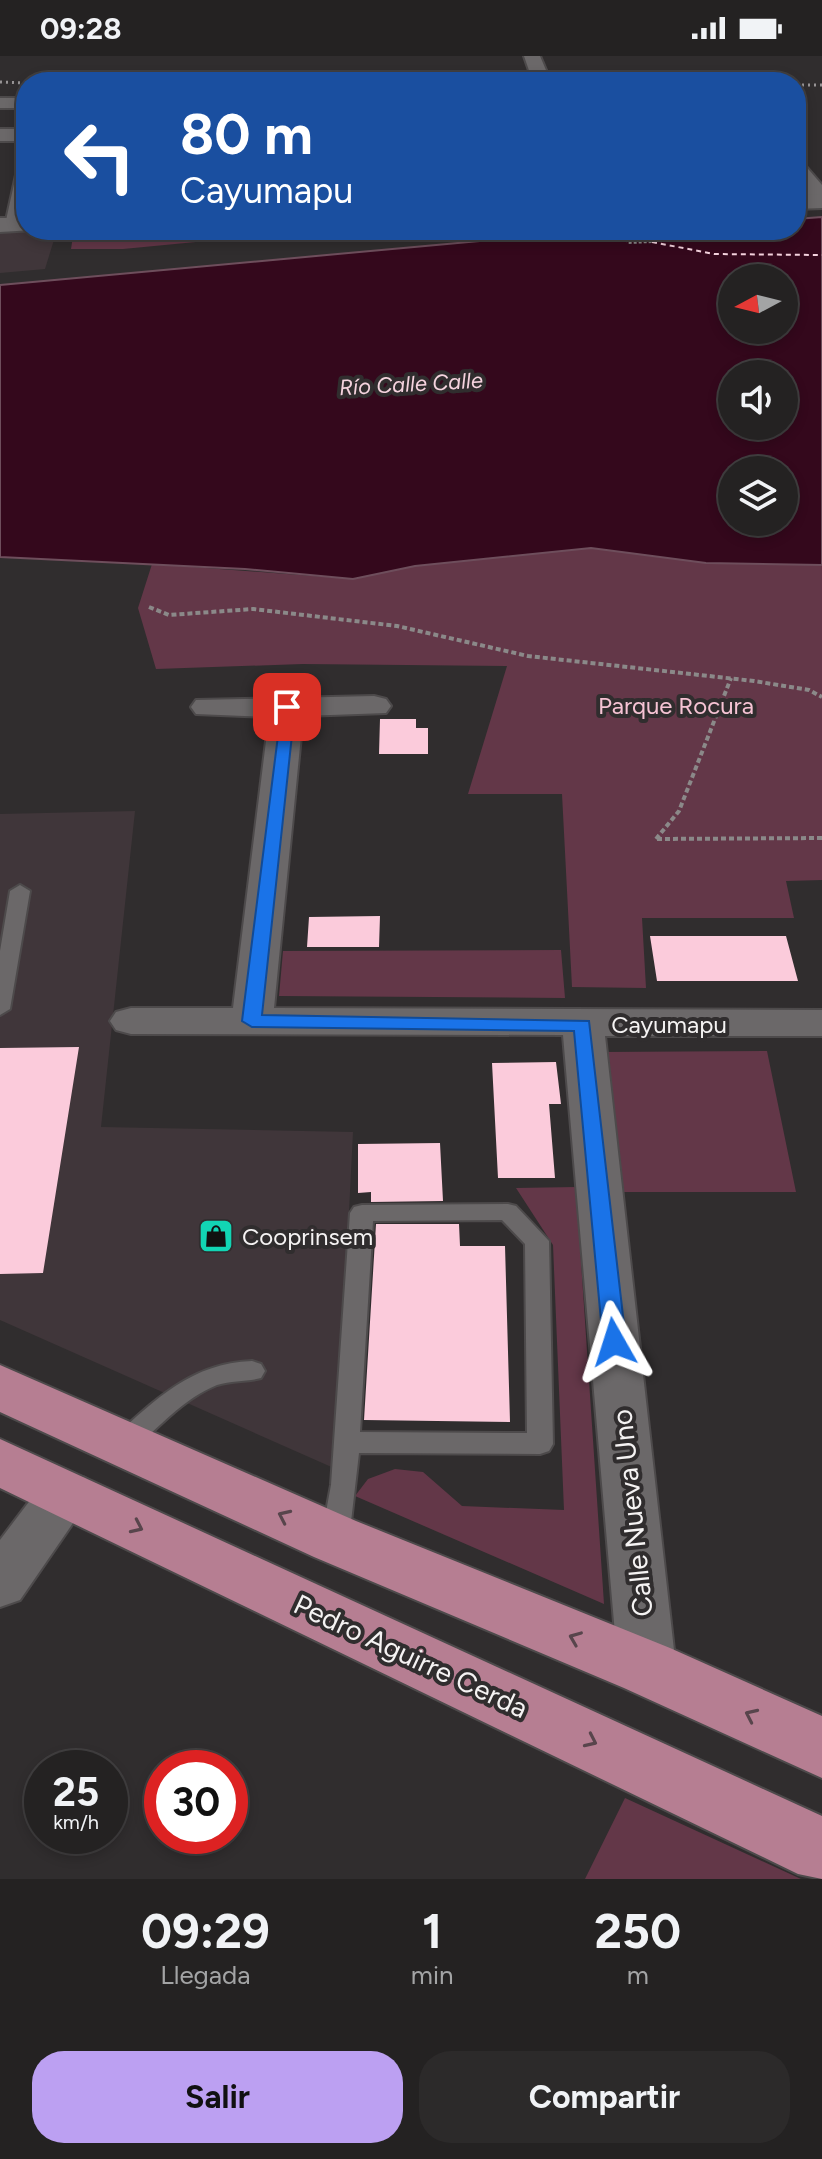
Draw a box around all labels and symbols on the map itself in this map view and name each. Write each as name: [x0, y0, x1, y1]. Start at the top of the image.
north arrow: [718, 264, 798, 344]
water label: Río Calle Calle: [339, 367, 483, 401]
pin: [253, 673, 321, 741]
park label: Parque Rocura: [598, 691, 754, 720]
street label: Cayumapu: [611, 1010, 727, 1039]
shop icon: Cooprinsem: [197, 1217, 235, 1255]
place label: Cooprinsem: [242, 1222, 373, 1251]
position arrow: [572, 1300, 656, 1384]
street label: Calle Nueva Uno: [604, 1408, 660, 1618]
one-way arrow: [277, 1509, 292, 1525]
one-way arrow: [129, 1517, 143, 1533]
street label: Pedro Aguirre Cerda: [289, 1587, 533, 1725]
one-way arrow: [569, 1631, 583, 1648]
one-way arrow: [745, 1709, 759, 1725]
one-way arrow: [582, 1731, 597, 1747]
speed limit sign: 30: [144, 1750, 248, 1854]

